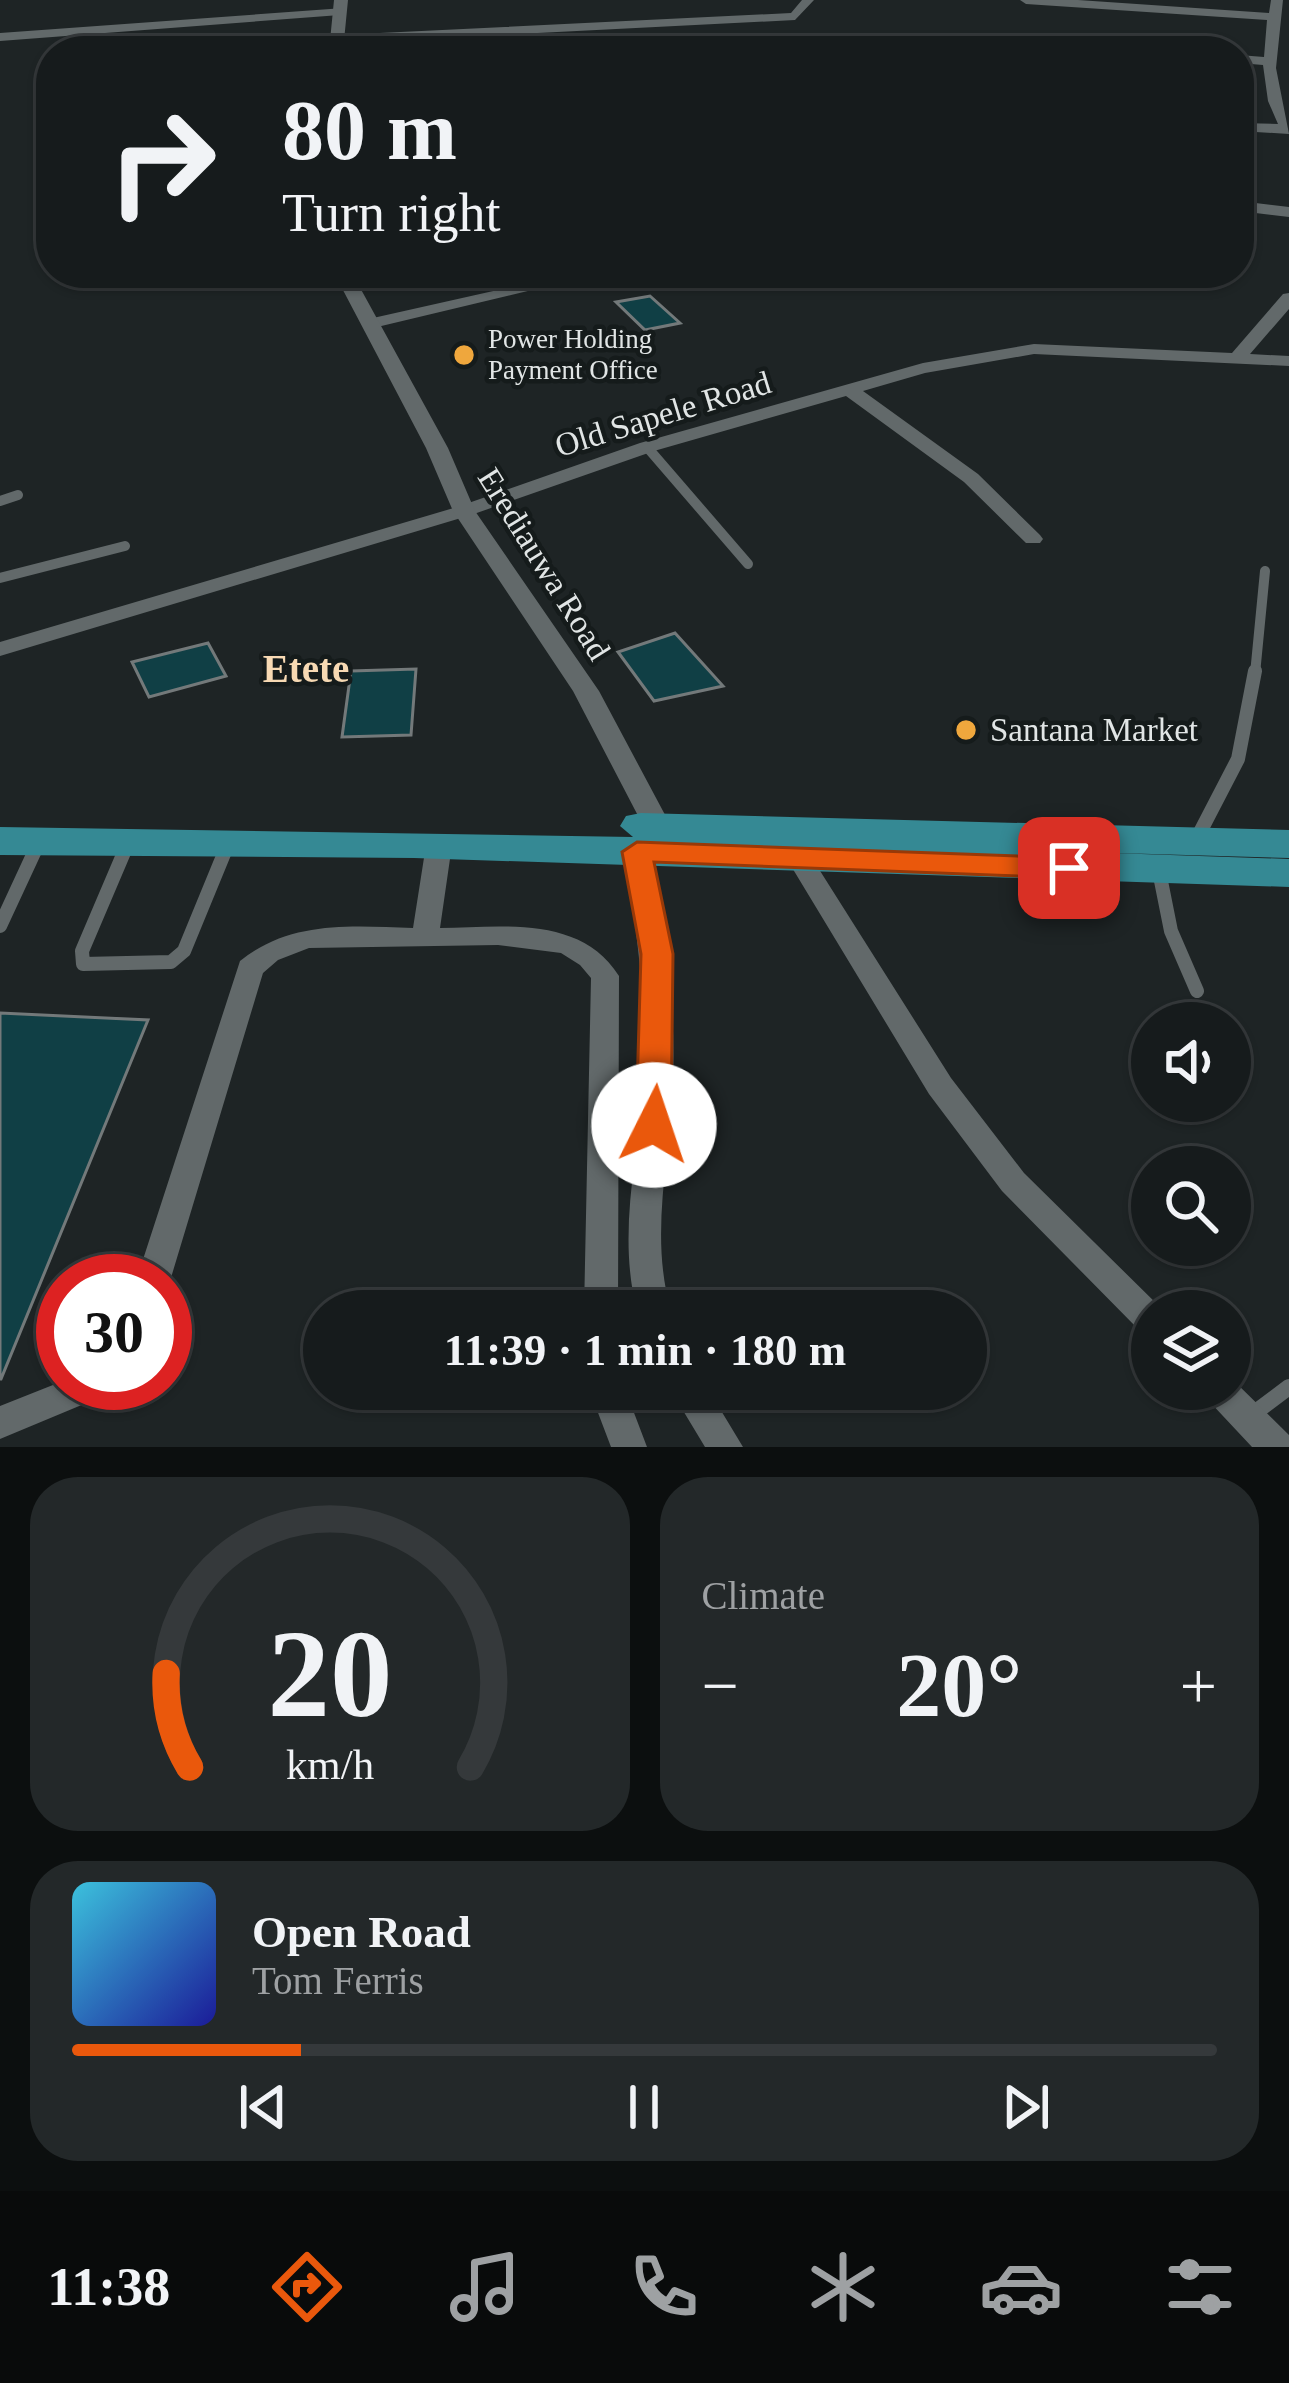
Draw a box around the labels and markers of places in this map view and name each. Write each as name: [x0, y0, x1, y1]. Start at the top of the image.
place label: Power Holding Payment Office: [488, 324, 658, 385]
marker: Power Holding Payment Office: [451, 342, 477, 368]
place label: Santana Market: [990, 712, 1198, 748]
marker: Santana Market: [953, 717, 979, 743]
pin: [1018, 817, 1120, 919]

